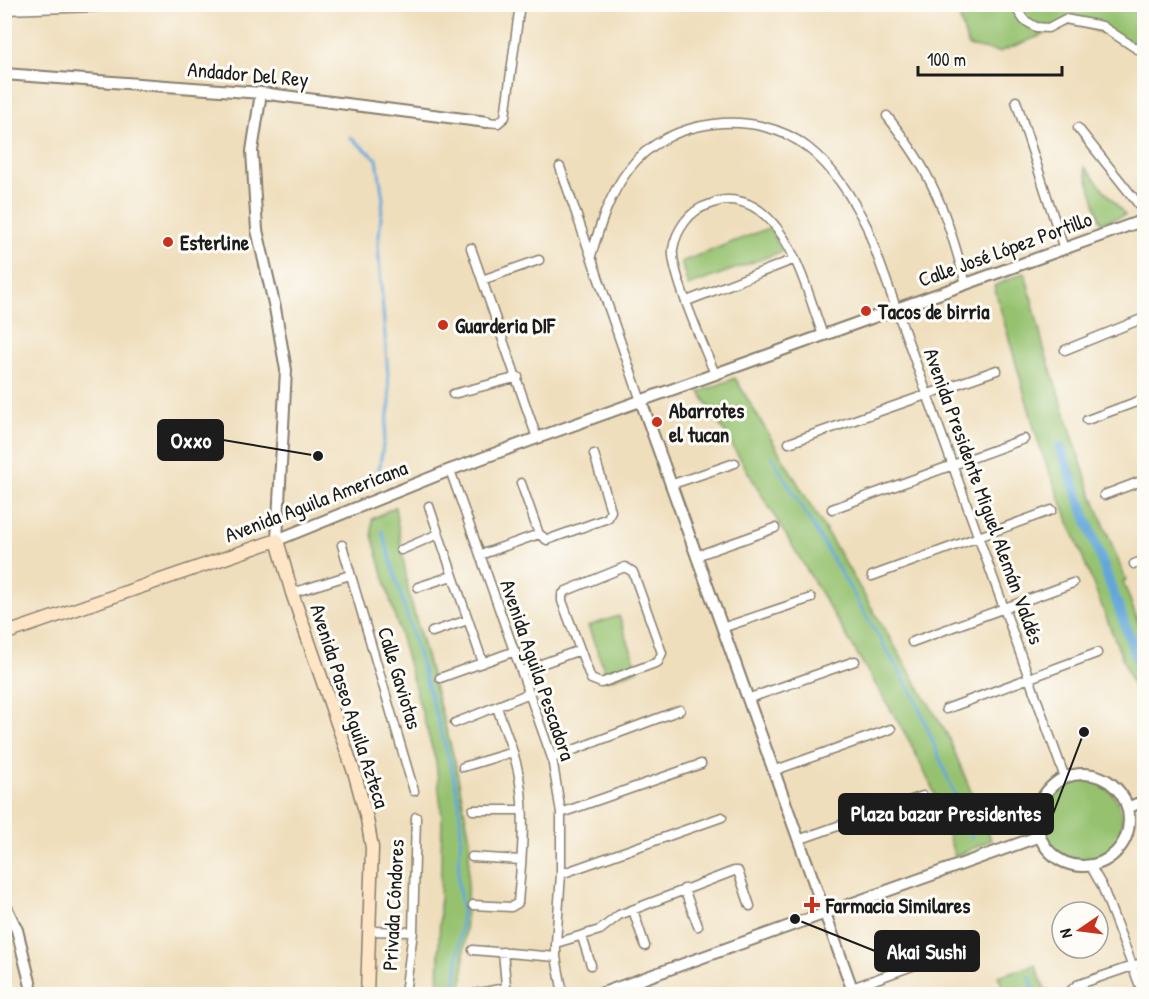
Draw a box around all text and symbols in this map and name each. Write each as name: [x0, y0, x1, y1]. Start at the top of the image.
scale bar: [918, 39, 1062, 77]
text: 100 m: [927, 47, 966, 72]
street label: Andador Del Rey: [186, 54, 310, 94]
street label: Calle José López Portillo: [914, 204, 1096, 294]
place label: Esterline: [180, 228, 250, 257]
marker: Esterline: [161, 235, 175, 249]
place label: Tacos de birria: [877, 297, 990, 326]
marker: Tacos de birria: [859, 304, 873, 318]
place label: Guarderia DIF: [455, 311, 556, 340]
marker: Guarderia DIF: [436, 318, 450, 332]
street label: Avenida Presidente Miguel Alemán Valdés: [917, 344, 1051, 648]
place label: Abarrotes el tucan: [669, 396, 744, 449]
marker: Abarrotes el tucan: [650, 415, 664, 429]
callout: Oxxo: [158, 420, 223, 460]
text: Oxxo: [171, 425, 212, 455]
street label: Avenida Aguila Americana: [220, 453, 412, 549]
street label: Avenida Aguila Pescadora: [493, 576, 583, 764]
street label: Avenida Paseo Aguila Azteca: [303, 600, 397, 812]
street label: Calle Gaviotas: [371, 623, 429, 733]
callout: Plaza bazar Presidentes: [839, 794, 1053, 834]
text: Plaza bazar Presidentes: [851, 798, 1042, 828]
street label: Privada Cóndores: [375, 839, 411, 971]
place label: Farmacia Similares: [825, 891, 970, 920]
marker: Farmacia Similares: [803, 896, 821, 914]
north arrow: [1050, 900, 1110, 960]
text: N: [1054, 926, 1077, 940]
callout: Akai Sushi: [875, 931, 979, 971]
text: Akai Sushi: [887, 936, 967, 966]

